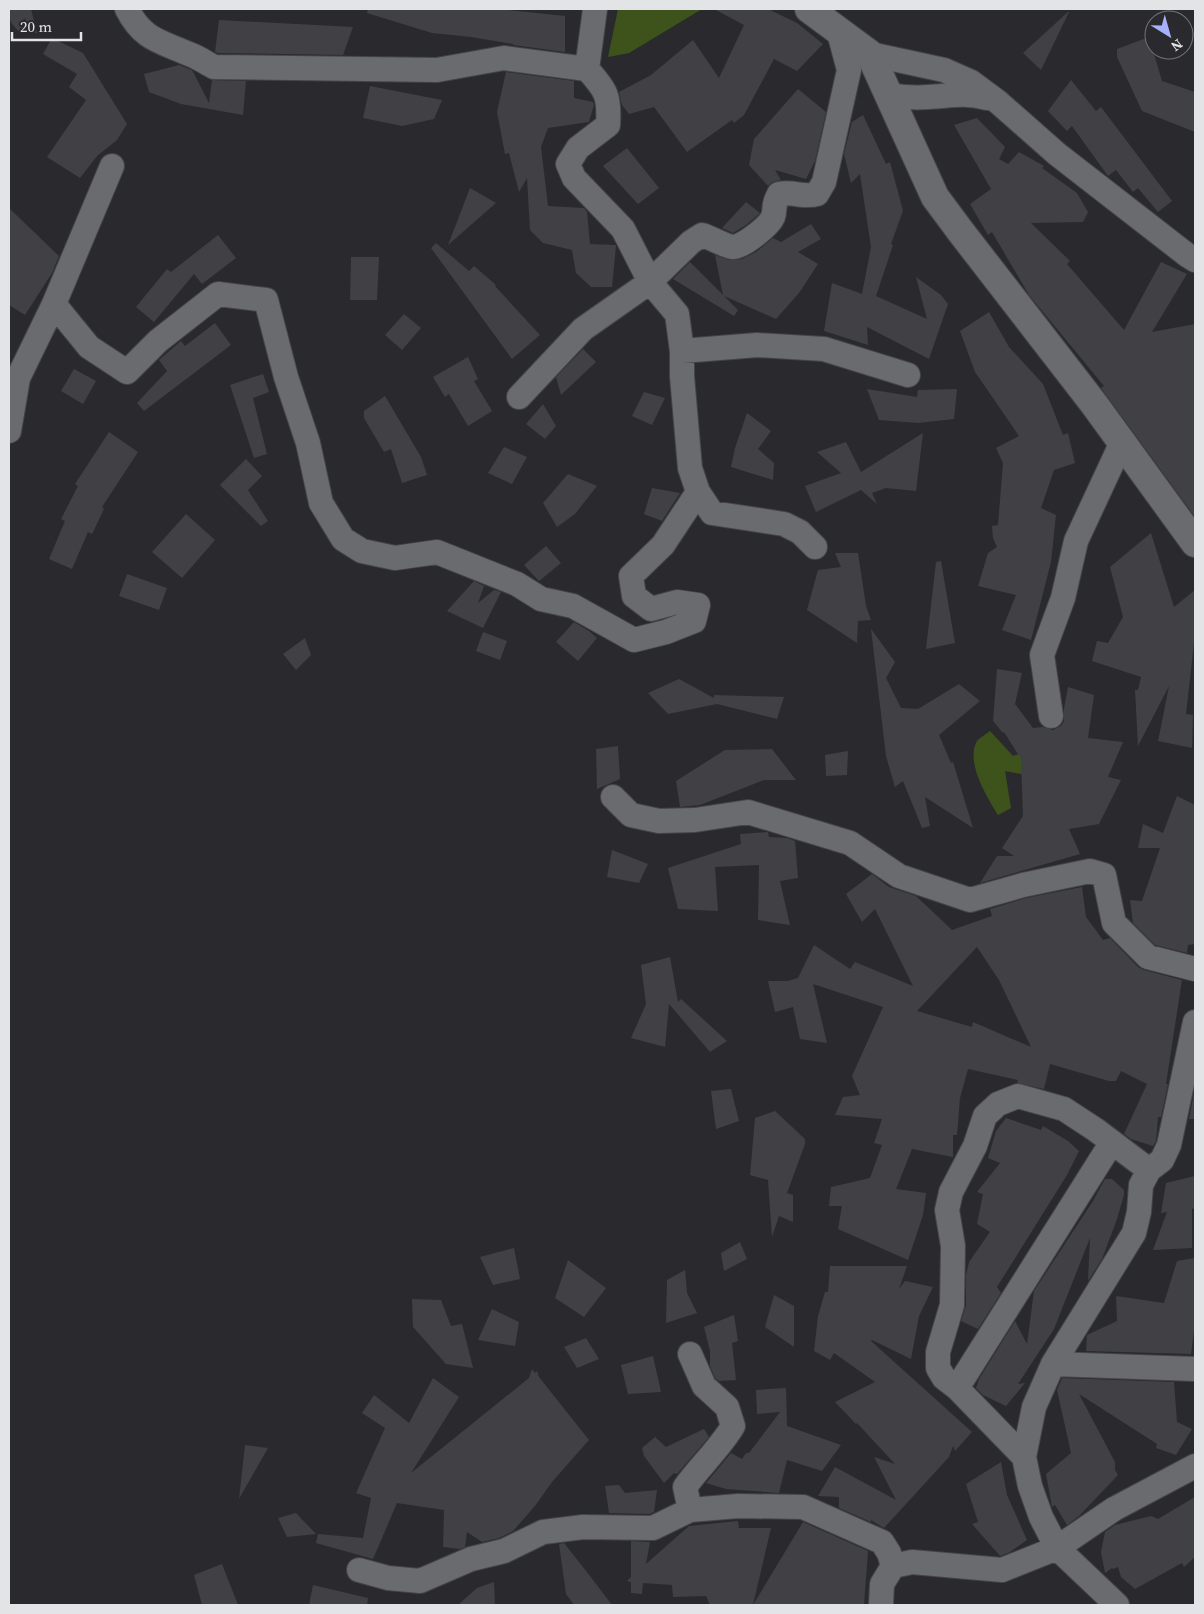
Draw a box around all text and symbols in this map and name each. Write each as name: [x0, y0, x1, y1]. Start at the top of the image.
scale bar: [12, 10, 81, 42]
north arrow: [1144, 10, 1194, 60]
text: 20 m: [20, 16, 52, 37]
text: N: [1167, 34, 1187, 56]

